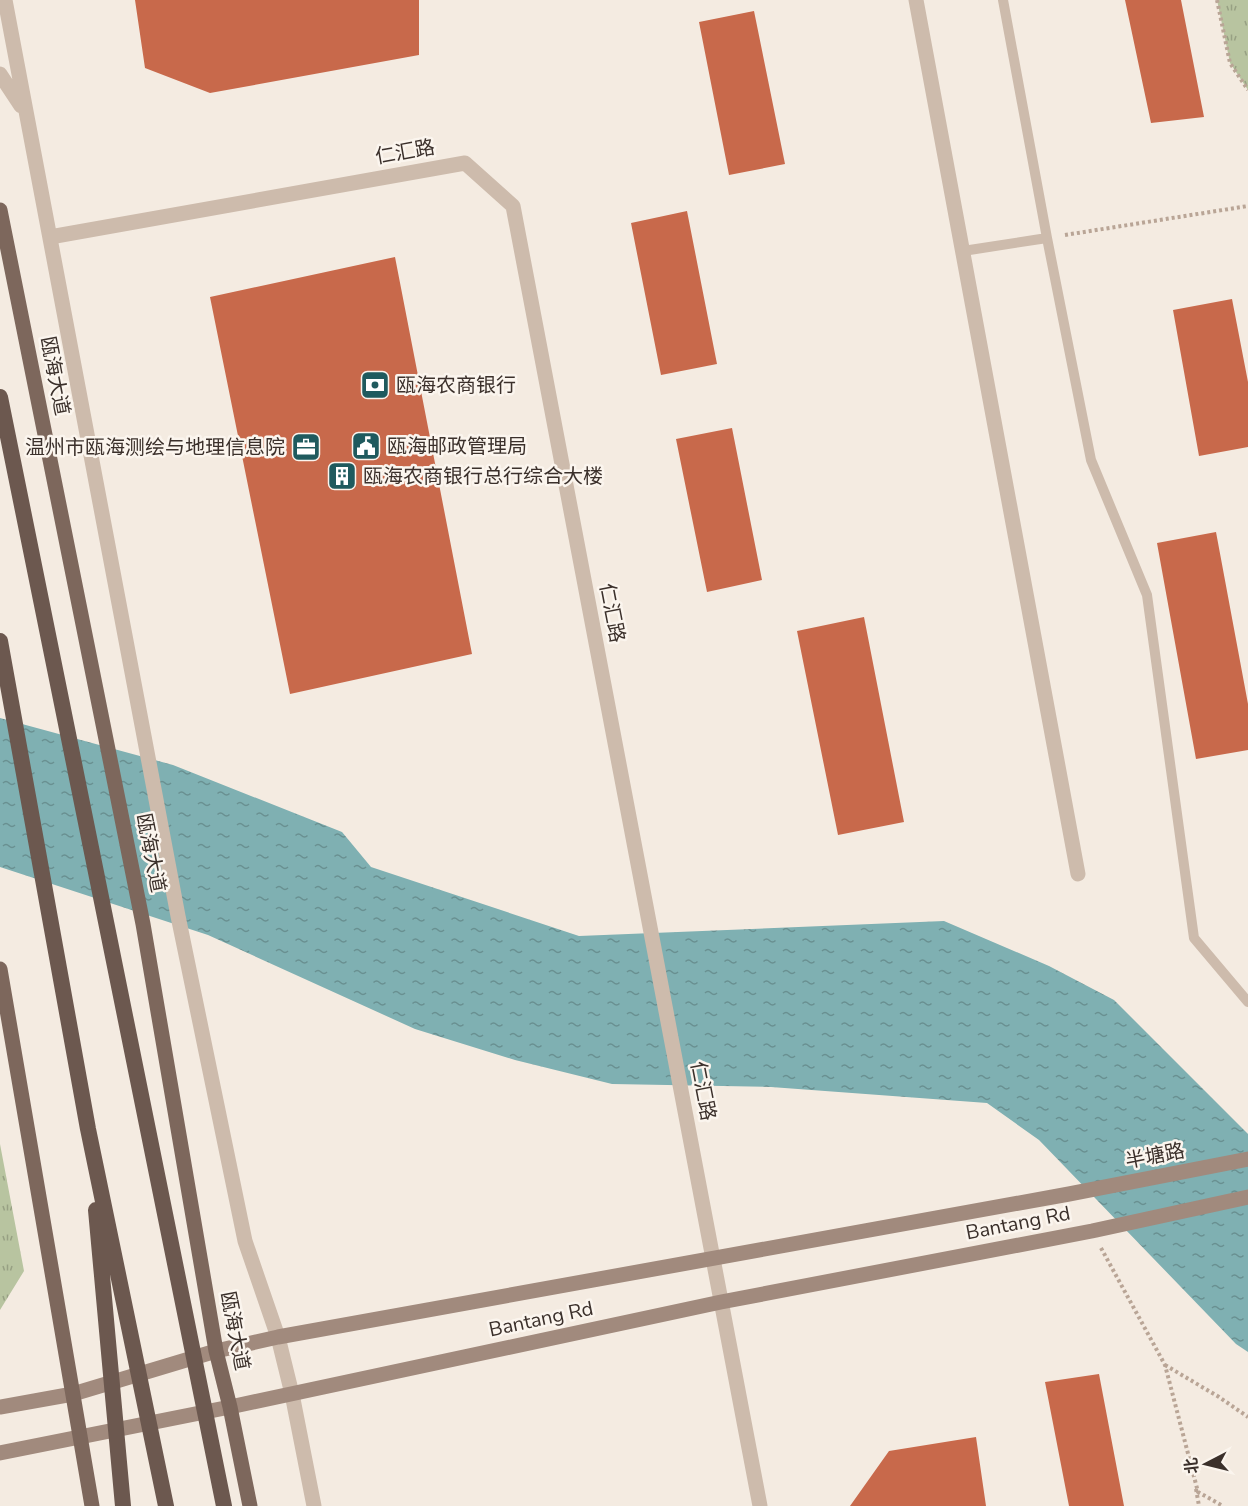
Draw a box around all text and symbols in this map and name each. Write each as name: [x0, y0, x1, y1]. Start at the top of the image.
street label: 仁汇路: [373, 133, 437, 171]
street label: 瓯海大道: [34, 334, 76, 418]
bank icon: 瓯海农商银行: [359, 369, 391, 401]
place label: 瓯海农商银行: [396, 372, 516, 399]
public building icon: 瓯海邮政管理局: [350, 430, 382, 462]
office icon: 温州市瓯海测绘与地理信息院: [290, 431, 322, 463]
place label: 瓯海邮政管理局: [387, 433, 527, 460]
place label: 温州市瓯海测绘与地理信息院: [25, 434, 285, 461]
building icon: 瓯海农商银行总行综合大楼: [326, 460, 358, 492]
place label: 瓯海农商银行总行综合大楼: [363, 463, 603, 490]
street label: 仁汇路: [593, 581, 631, 645]
street label: 瓯海大道: [130, 811, 172, 895]
street label: 仁汇路: [684, 1059, 722, 1123]
street label: 半塘路: [1123, 1137, 1187, 1175]
street label: Bantang Rd: [963, 1200, 1073, 1246]
street label: 瓯海大道: [214, 1289, 256, 1373]
street label: Bantang Rd: [486, 1295, 596, 1343]
north arrow: [1176, 1434, 1236, 1494]
text: 北: [1180, 1456, 1204, 1475]

